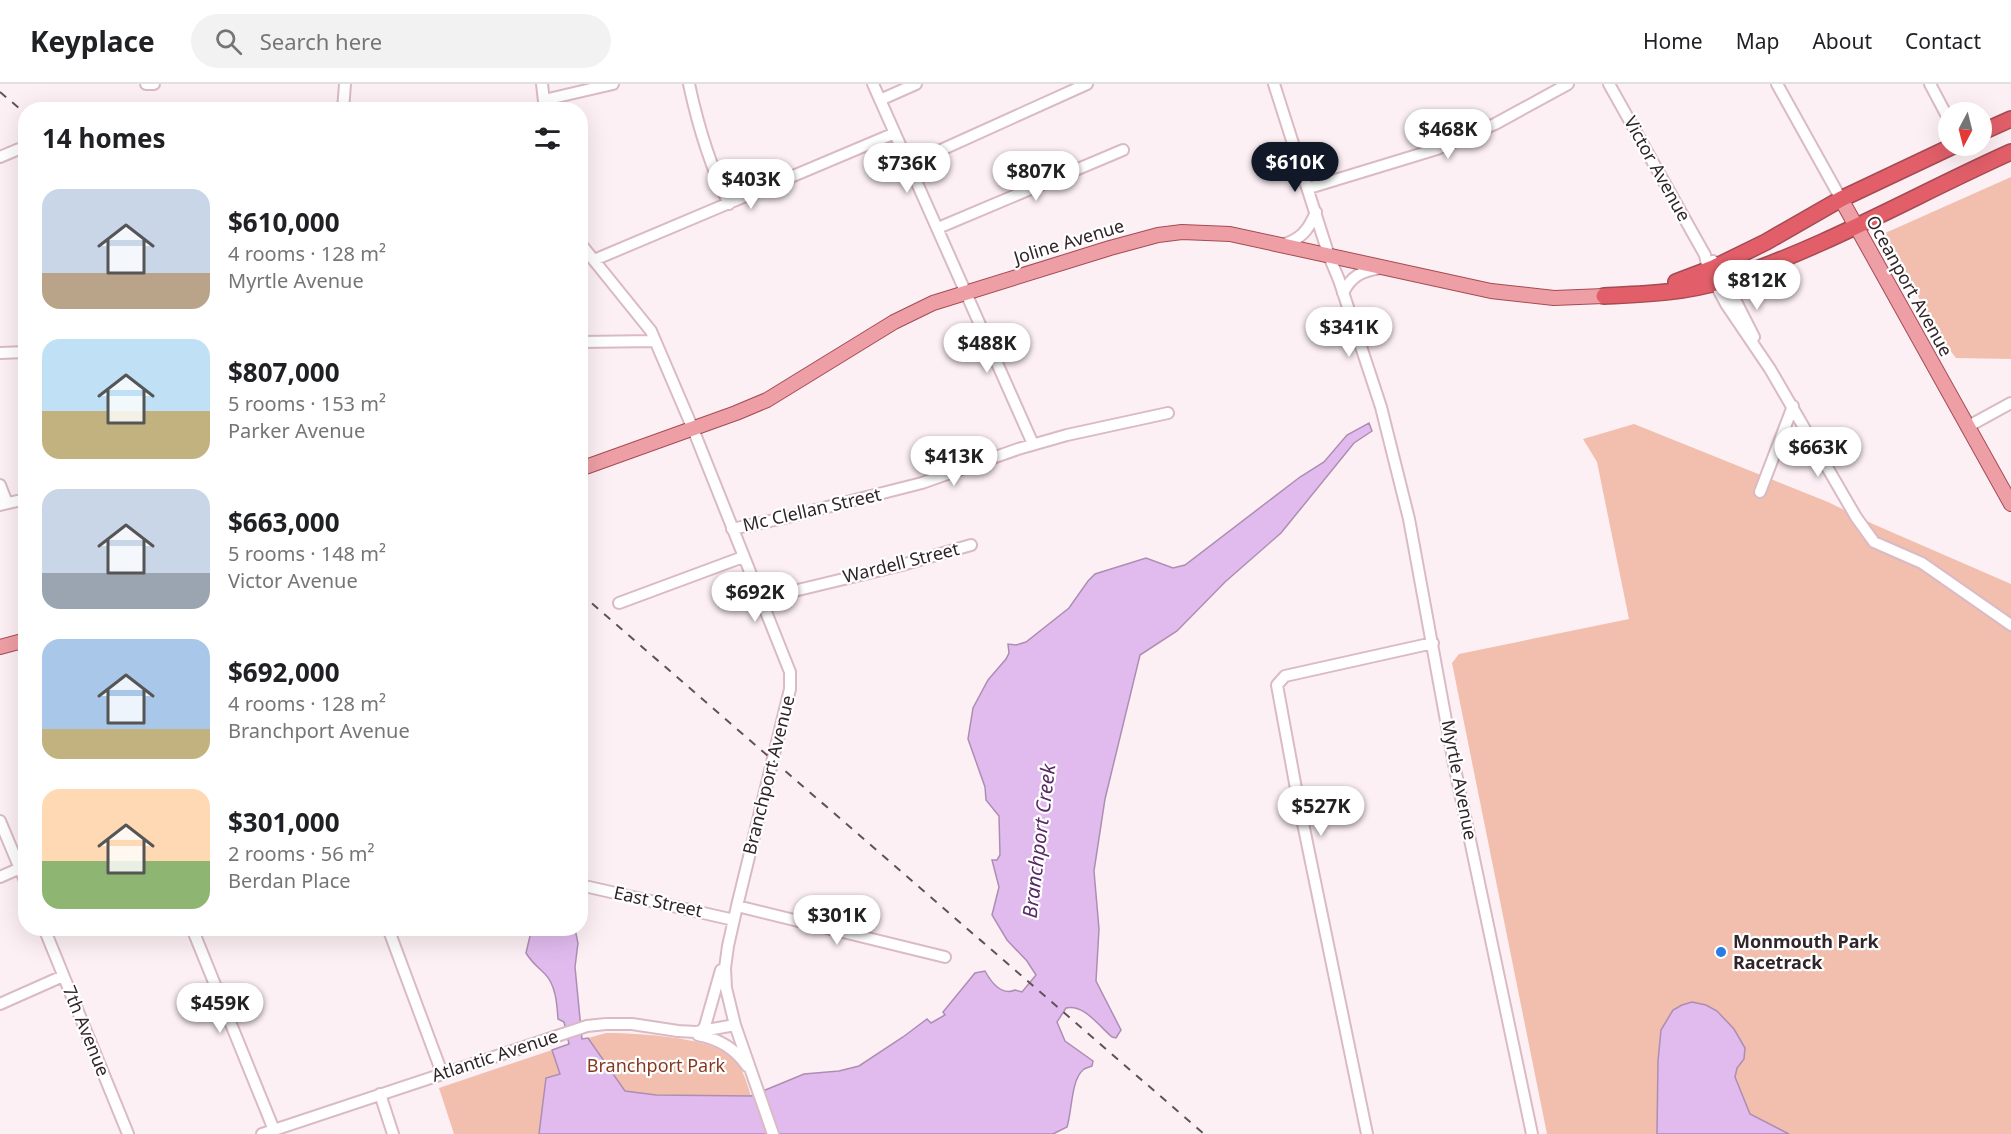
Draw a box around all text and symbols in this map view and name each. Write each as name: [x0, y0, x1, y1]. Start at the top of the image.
search box: [191, 14, 611, 68]
text: Keyplace: [30, 22, 155, 60]
icon: search: [212, 25, 245, 58]
text: Search here: [260, 26, 382, 56]
text: Home: [1643, 27, 1703, 55]
text: Map: [1736, 27, 1779, 55]
text: About: [1812, 27, 1872, 55]
text: Contact: [1905, 27, 1981, 55]
north arrow: [1938, 102, 1992, 156]
map controls: [1938, 102, 1992, 156]
pin: $468K: [1406, 109, 1490, 160]
street label: Victor Avenue: [1619, 112, 1697, 225]
text: $468K: [1418, 115, 1478, 142]
text: 14 homes: [42, 120, 166, 156]
icon: filters: [531, 122, 564, 155]
pin: $610K: [1253, 142, 1337, 193]
pin: $736K: [865, 143, 949, 194]
text: $610K: [1265, 148, 1325, 175]
text: $736K: [877, 149, 937, 176]
pin: $807K: [994, 151, 1078, 202]
text: $807K: [1006, 157, 1066, 184]
pin: $403K: [709, 159, 793, 210]
text: $403K: [721, 165, 781, 192]
text: $610,000: [228, 204, 340, 240]
street label: Oceanport Avenue: [1861, 211, 1959, 360]
icon: home: [90, 213, 162, 285]
street label: Joline Avenue: [1009, 213, 1127, 270]
text: 4 rooms · 128 m²: [228, 240, 386, 267]
pin: $812K: [1715, 260, 1799, 311]
text: $812K: [1727, 266, 1787, 293]
text: Myrtle Avenue: [228, 267, 364, 294]
pin: $341K: [1307, 307, 1391, 358]
text: $341K: [1319, 313, 1379, 340]
pin: $488K: [945, 323, 1029, 374]
text: $488K: [957, 329, 1017, 356]
text: $807,000: [228, 354, 340, 390]
icon: home: [90, 363, 162, 435]
text: 5 rooms · 153 m²: [228, 390, 386, 417]
text: Parker Avenue: [228, 417, 365, 444]
pin: $663K: [1776, 427, 1860, 478]
text: $663K: [1788, 433, 1848, 460]
pin: $413K: [912, 436, 996, 487]
text: $413K: [924, 442, 984, 469]
street label: Mc Clellan Street: [740, 481, 884, 537]
text: $663,000: [228, 504, 340, 540]
icon: home: [90, 513, 162, 585]
street label: Wardell Street: [840, 536, 962, 588]
text: 5 rooms · 148 m²: [228, 540, 386, 567]
text: Victor Avenue: [228, 567, 358, 594]
pin: $692K: [713, 572, 797, 623]
text: $692K: [725, 578, 785, 605]
text: $692,000: [228, 654, 340, 690]
icon: home: [90, 663, 162, 735]
text: 4 rooms · 128 m²: [228, 690, 386, 717]
street label: Branchport Avenue: [737, 693, 799, 857]
text: Branchport Avenue: [228, 717, 410, 744]
street label: Myrtle Avenue: [1437, 718, 1483, 842]
water label: Branchport Creek: [1016, 761, 1061, 919]
pin: $527K: [1279, 786, 1363, 837]
text: $527K: [1291, 792, 1351, 819]
text: $301,000: [228, 804, 340, 840]
icon: home: [90, 813, 162, 885]
text: 2 rooms · 56 m²: [228, 840, 375, 867]
text: Berdan Place: [228, 867, 351, 894]
street label: East Street: [612, 880, 705, 922]
pin: $301K: [795, 895, 879, 946]
text: $301K: [807, 901, 867, 928]
place label: Monmouth Park Racetrack: [1733, 929, 1880, 974]
marker: Monmouth Park Racetrack: [1714, 945, 1728, 959]
street label: 7th Avenue: [58, 982, 116, 1080]
pin: $459K: [178, 983, 262, 1034]
text: $459K: [190, 989, 250, 1016]
street label: Atlantic Avenue: [428, 1023, 561, 1087]
park label: Branchport Park: [587, 1053, 726, 1077]

